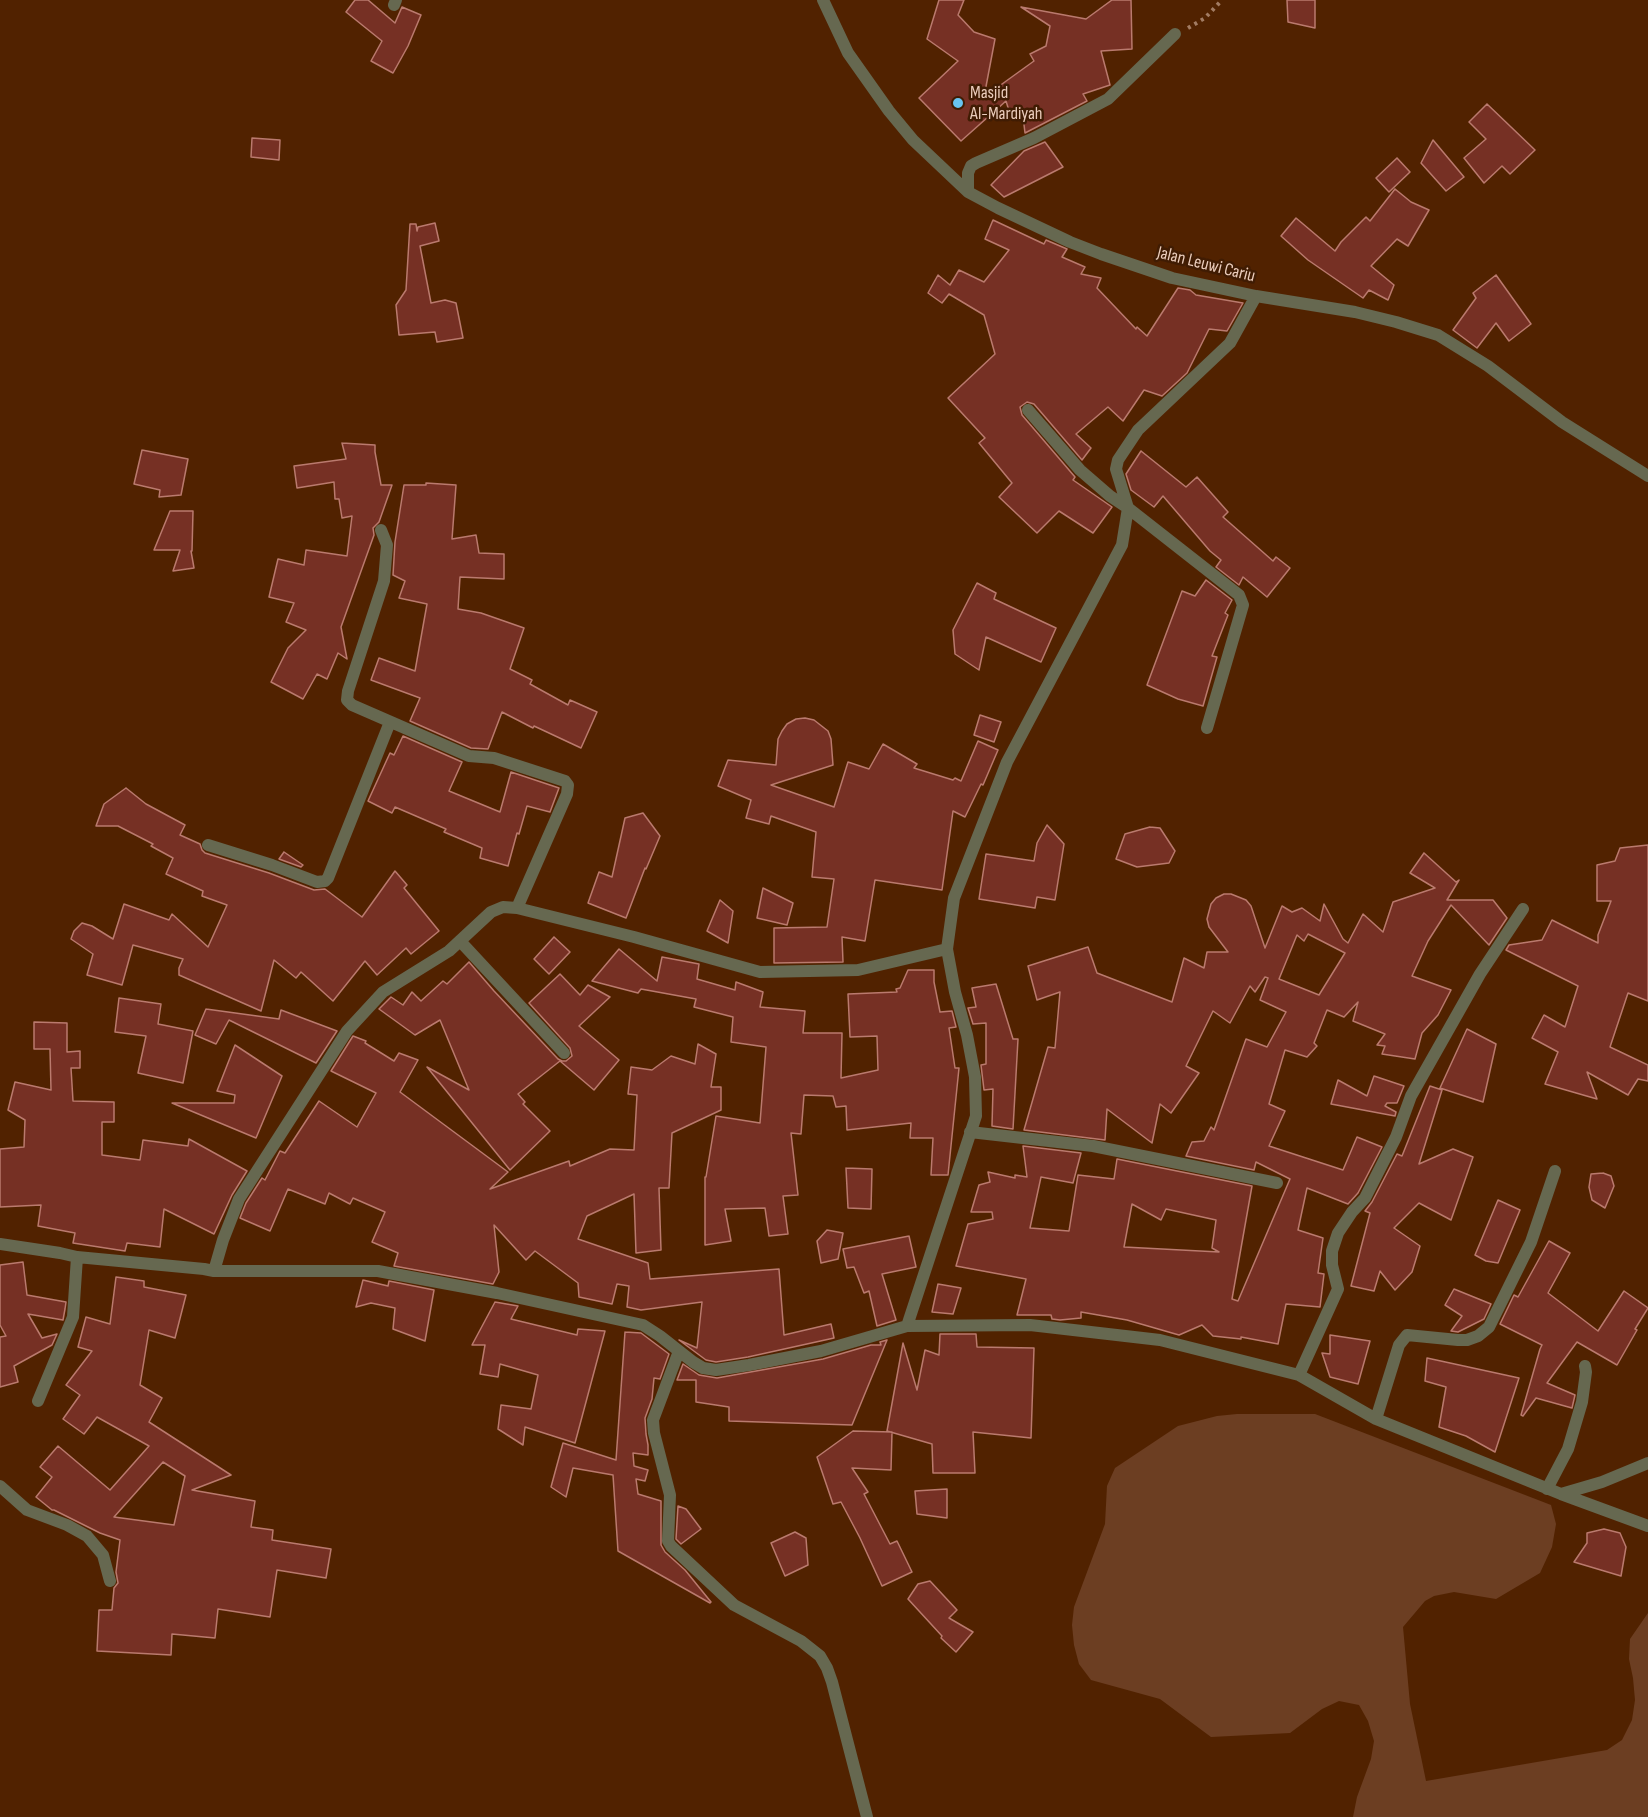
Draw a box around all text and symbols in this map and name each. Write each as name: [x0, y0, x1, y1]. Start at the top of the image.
place label: Masjid Al-Mardiyah: [970, 82, 1043, 124]
marker: Masjid Al-Mardiyah: [951, 96, 965, 110]
street label: Jalan Leuwi Cariu: [1155, 242, 1257, 288]

